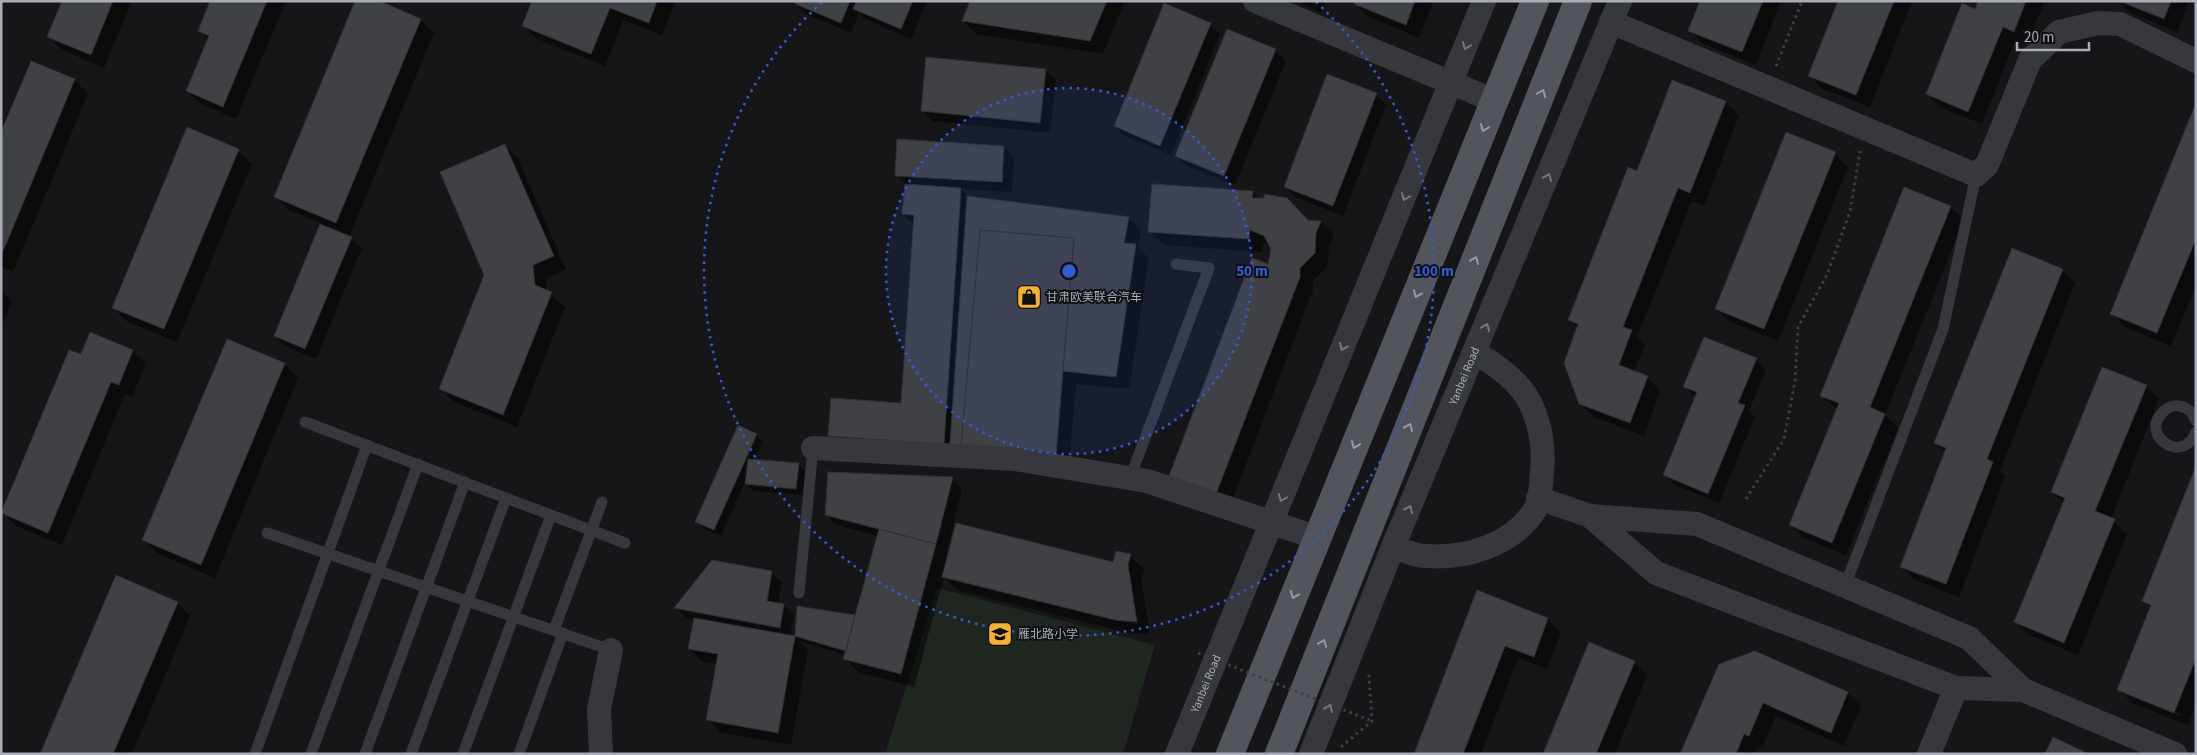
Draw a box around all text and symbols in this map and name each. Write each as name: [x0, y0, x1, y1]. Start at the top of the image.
scale bar: [2017, 20, 2090, 52]
text: 20 m: [2024, 27, 2054, 48]
one-way arrow: [1462, 42, 1472, 50]
one-way arrow: [1536, 89, 1546, 97]
one-way arrow: [1480, 123, 1490, 131]
one-way arrow: [1542, 173, 1552, 182]
one-way arrow: [1400, 192, 1411, 201]
one-way arrow: [1469, 256, 1480, 265]
text: 50 m: [1236, 261, 1268, 282]
text: 100 m: [1414, 261, 1454, 282]
centre of rings: [1060, 262, 1078, 280]
shop icon: 甘肃欧美联合汽车: [1016, 284, 1042, 310]
place label: 甘肃欧美联合汽车: [1046, 289, 1142, 306]
one-way arrow: [1412, 289, 1423, 298]
one-way arrow: [1480, 323, 1490, 332]
one-way arrow: [1339, 342, 1349, 351]
street label: Yanbei Road: [1445, 344, 1484, 409]
one-way arrow: [1403, 423, 1413, 432]
one-way arrow: [1351, 440, 1362, 449]
one-way arrow: [1277, 493, 1288, 502]
one-way arrow: [1403, 505, 1414, 514]
one-way arrow: [1290, 591, 1300, 599]
school or university icon: 雁北路小学: [987, 621, 1013, 647]
place label: 雁北路小学: [1018, 626, 1078, 643]
one-way arrow: [1317, 640, 1327, 648]
street label: Yanbei Road: [1186, 652, 1226, 716]
one-way arrow: [1324, 705, 1334, 713]

